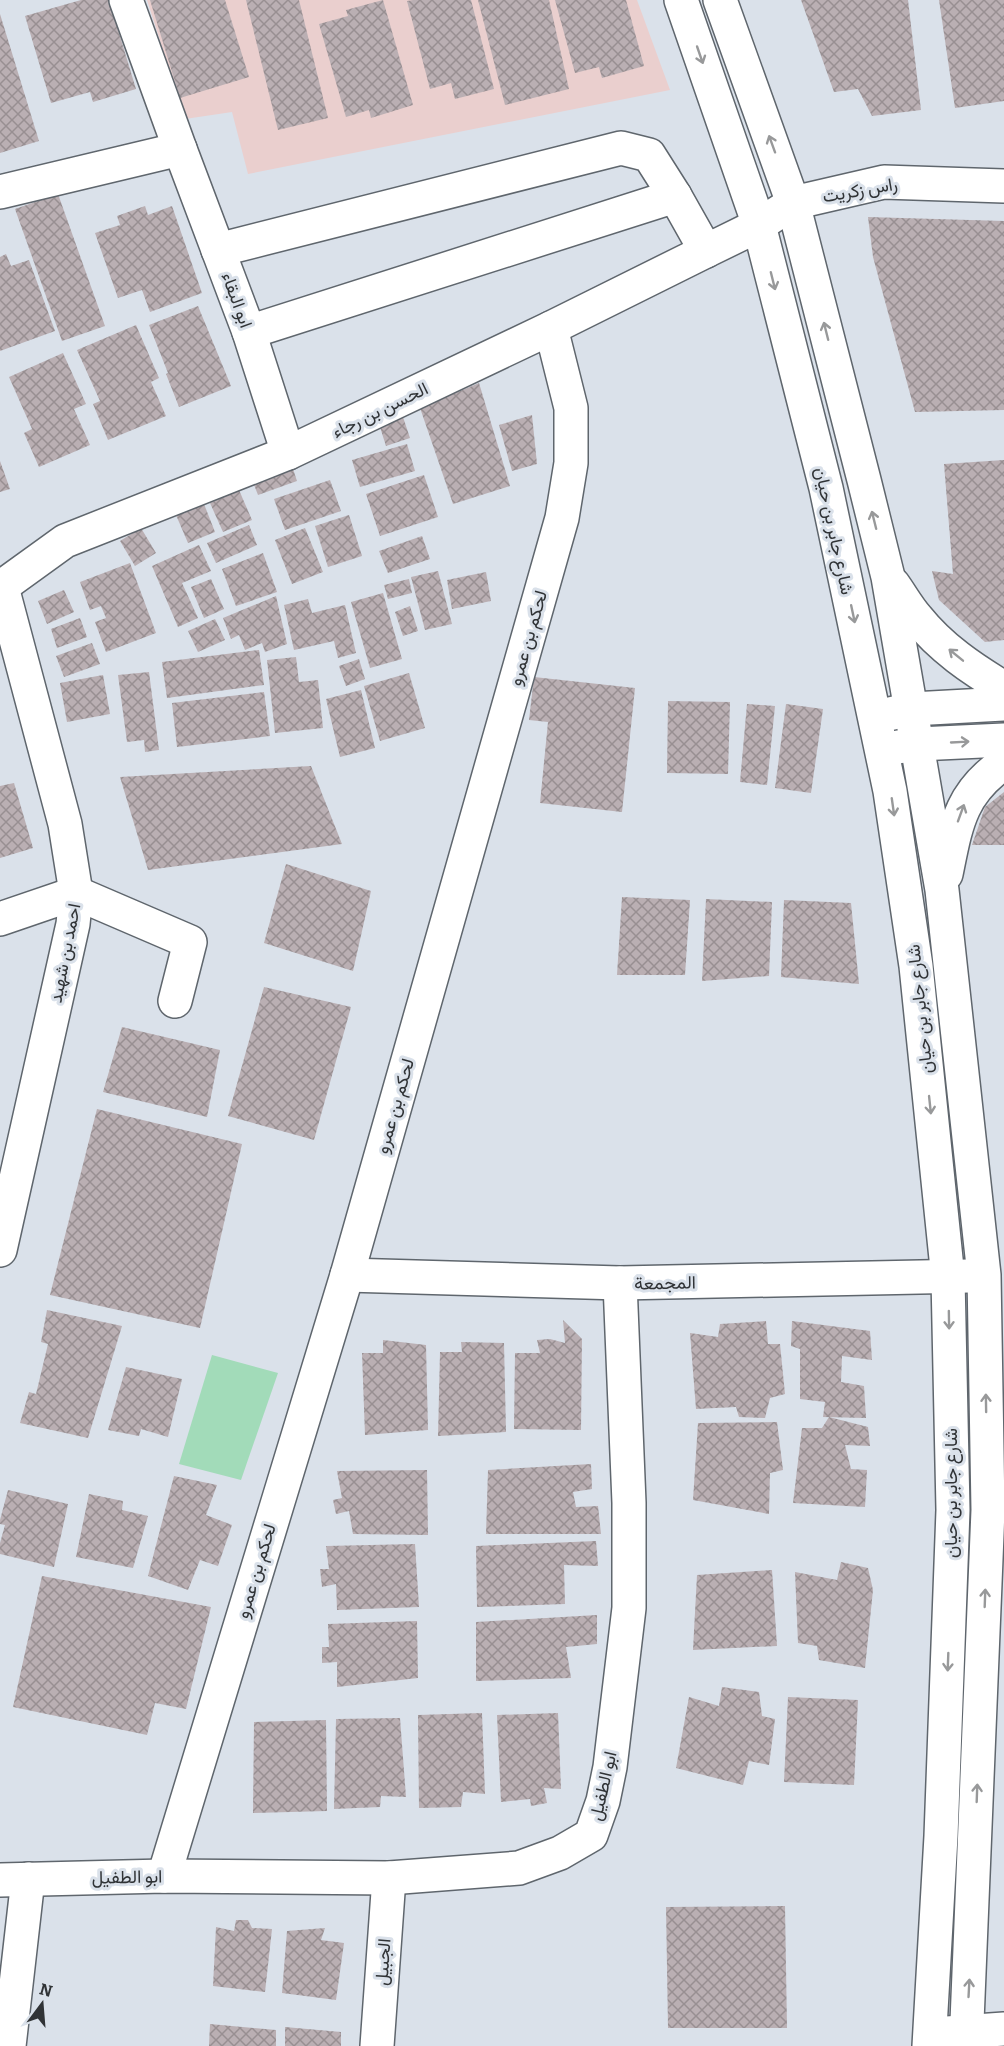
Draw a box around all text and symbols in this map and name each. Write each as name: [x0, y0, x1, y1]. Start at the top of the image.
one-way arrow: [696, 45, 707, 64]
one-way arrow: [765, 135, 776, 153]
street label: راس زكريت: [821, 173, 899, 207]
street label: ابو البقاء: [217, 269, 257, 331]
one-way arrow: [768, 271, 780, 290]
one-way arrow: [820, 322, 831, 341]
street label: الحسن بن رجاء: [328, 377, 432, 443]
street label: شارع جابر بن حيان: [809, 465, 858, 597]
one-way arrow: [867, 511, 879, 530]
street label: لحكم بن عمرو: [504, 588, 553, 688]
one-way arrow: [847, 604, 859, 623]
one-way arrow: [948, 649, 964, 662]
one-way arrow: [950, 737, 970, 748]
one-way arrow: [887, 797, 898, 817]
one-way arrow: [957, 804, 968, 823]
street label: احمد بن شهيد: [45, 901, 85, 1005]
street label: شارع جابر بن حيان: [902, 943, 939, 1075]
street label: لحكم بن عمرو: [371, 1056, 420, 1156]
one-way arrow: [925, 1094, 936, 1114]
street label: المجمعة: [634, 1271, 696, 1295]
one-way arrow: [943, 1309, 955, 1329]
one-way arrow: [981, 1393, 992, 1413]
street label: شارع جابر بن حيان: [940, 1428, 963, 1558]
street label: لحكم بن عمرو: [231, 1521, 282, 1621]
one-way arrow: [979, 1588, 990, 1608]
one-way arrow: [942, 1651, 953, 1671]
street label: ابو الطفيل: [584, 1749, 622, 1823]
one-way arrow: [972, 1783, 983, 1803]
street label: ابو الطفيل: [91, 1865, 163, 1889]
street label: الجبيل: [370, 1938, 396, 1986]
north arrow: [12, 1974, 72, 2034]
one-way arrow: [963, 1978, 974, 1998]
text: N: [37, 1979, 55, 2001]

